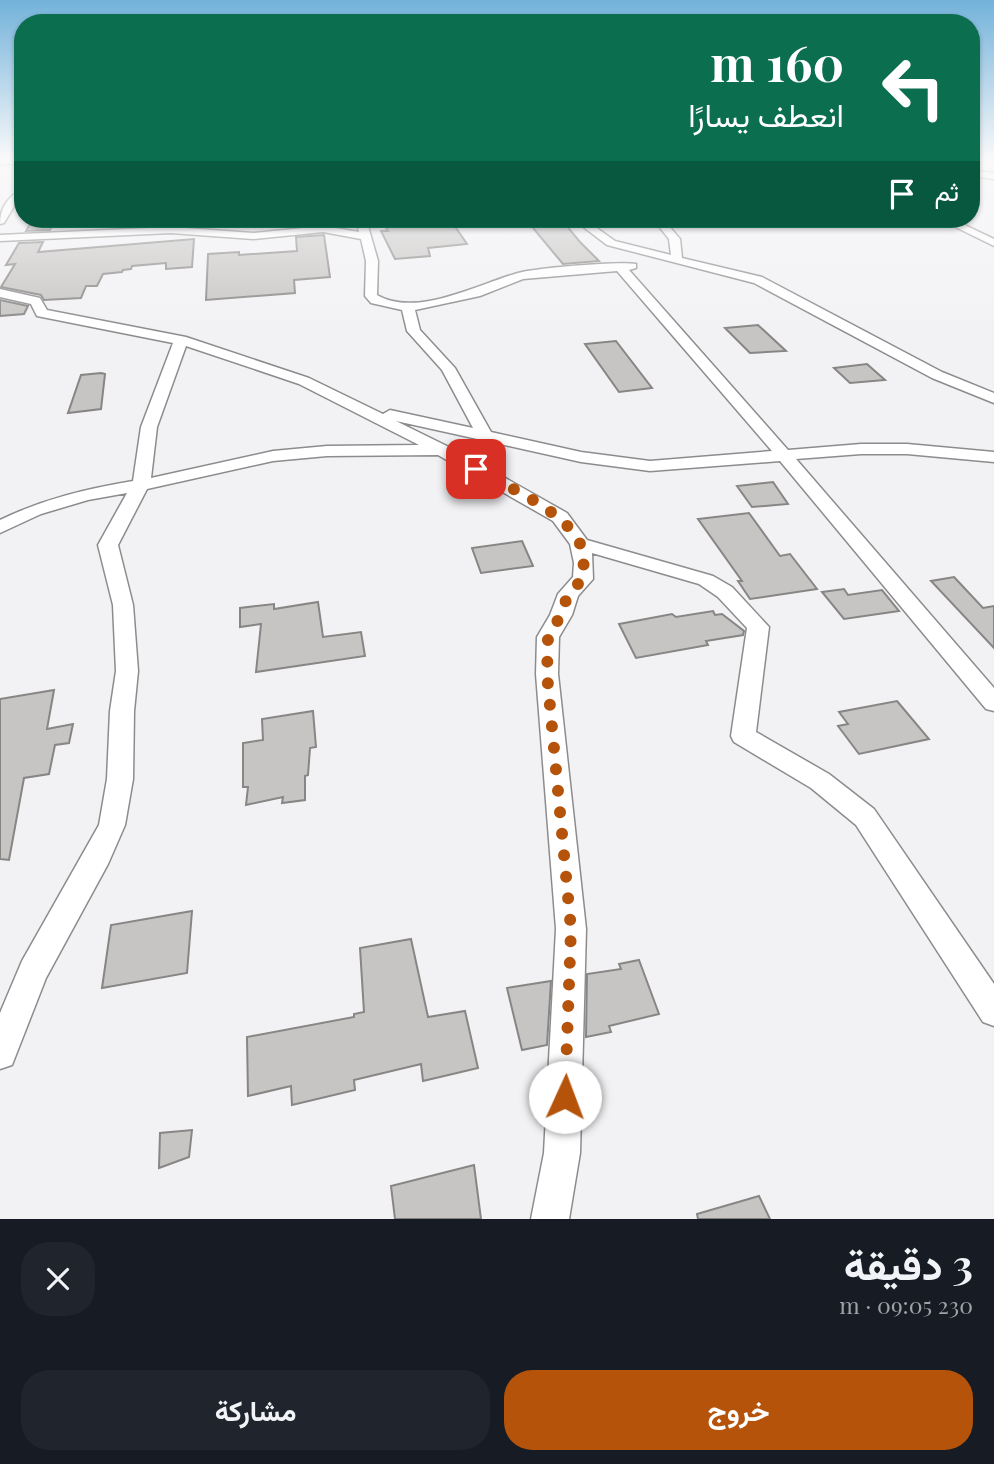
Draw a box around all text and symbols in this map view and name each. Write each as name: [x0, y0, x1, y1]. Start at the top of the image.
text: 160 m: [710, 29, 844, 94]
icon: left: [868, 42, 959, 133]
text: انعطف يسارًا: [688, 92, 844, 135]
text: ثم: [935, 173, 959, 208]
icon: arrive: [883, 175, 921, 213]
pin: [446, 439, 506, 499]
icon: arrive: [457, 450, 495, 488]
position arrow: [528, 1060, 602, 1134]
text: 3 دقيقة: [844, 1235, 973, 1291]
button: close: [21, 1242, 95, 1316]
text: 230 m · 09:05: [839, 1289, 973, 1320]
button: مشاركة: [21, 1370, 490, 1450]
button: خروج: [504, 1370, 973, 1450]

